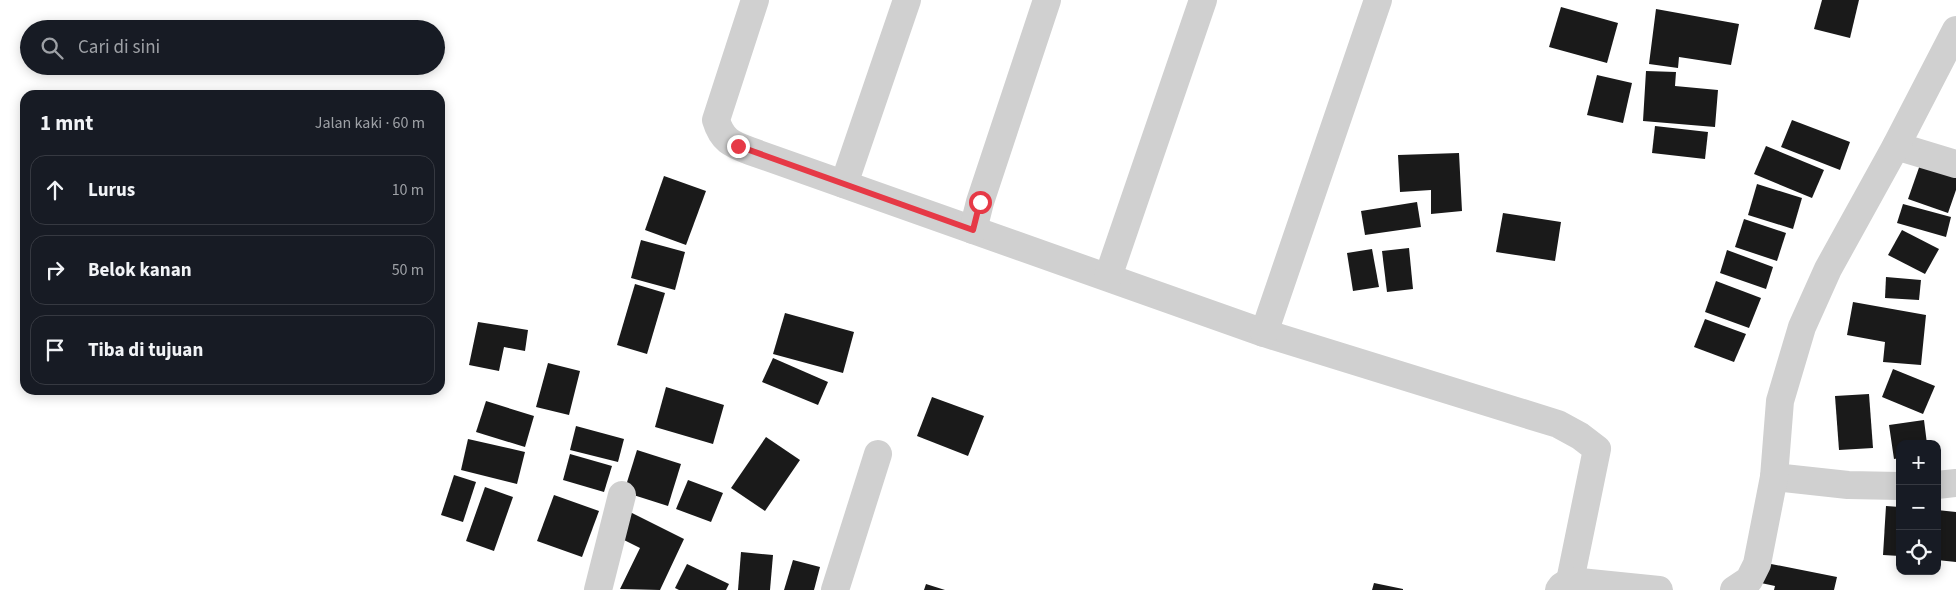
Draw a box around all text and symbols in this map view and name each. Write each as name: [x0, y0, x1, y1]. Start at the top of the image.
search box: [20, 20, 445, 75]
icon: search: [38, 34, 66, 62]
text: Cari di sini: [78, 34, 160, 61]
text: 1 mnt: [40, 108, 93, 138]
text: Jalan kaki · 60 m: [315, 112, 425, 134]
route end: [727, 135, 750, 158]
icon: ahead: [41, 176, 69, 204]
text: Lurus: [88, 177, 135, 204]
text: 10 m: [392, 179, 424, 201]
route start: [969, 191, 992, 214]
icon: right: [41, 256, 69, 284]
text: Belok kanan: [88, 257, 192, 284]
text: 50 m: [392, 259, 424, 281]
icon: arrive: [41, 336, 69, 364]
text: Tiba di tujuan: [88, 337, 203, 364]
map controls: [1896, 440, 1941, 575]
button: +: [1896, 440, 1941, 485]
button: −: [1896, 485, 1941, 530]
button: locate: [1896, 530, 1941, 575]

